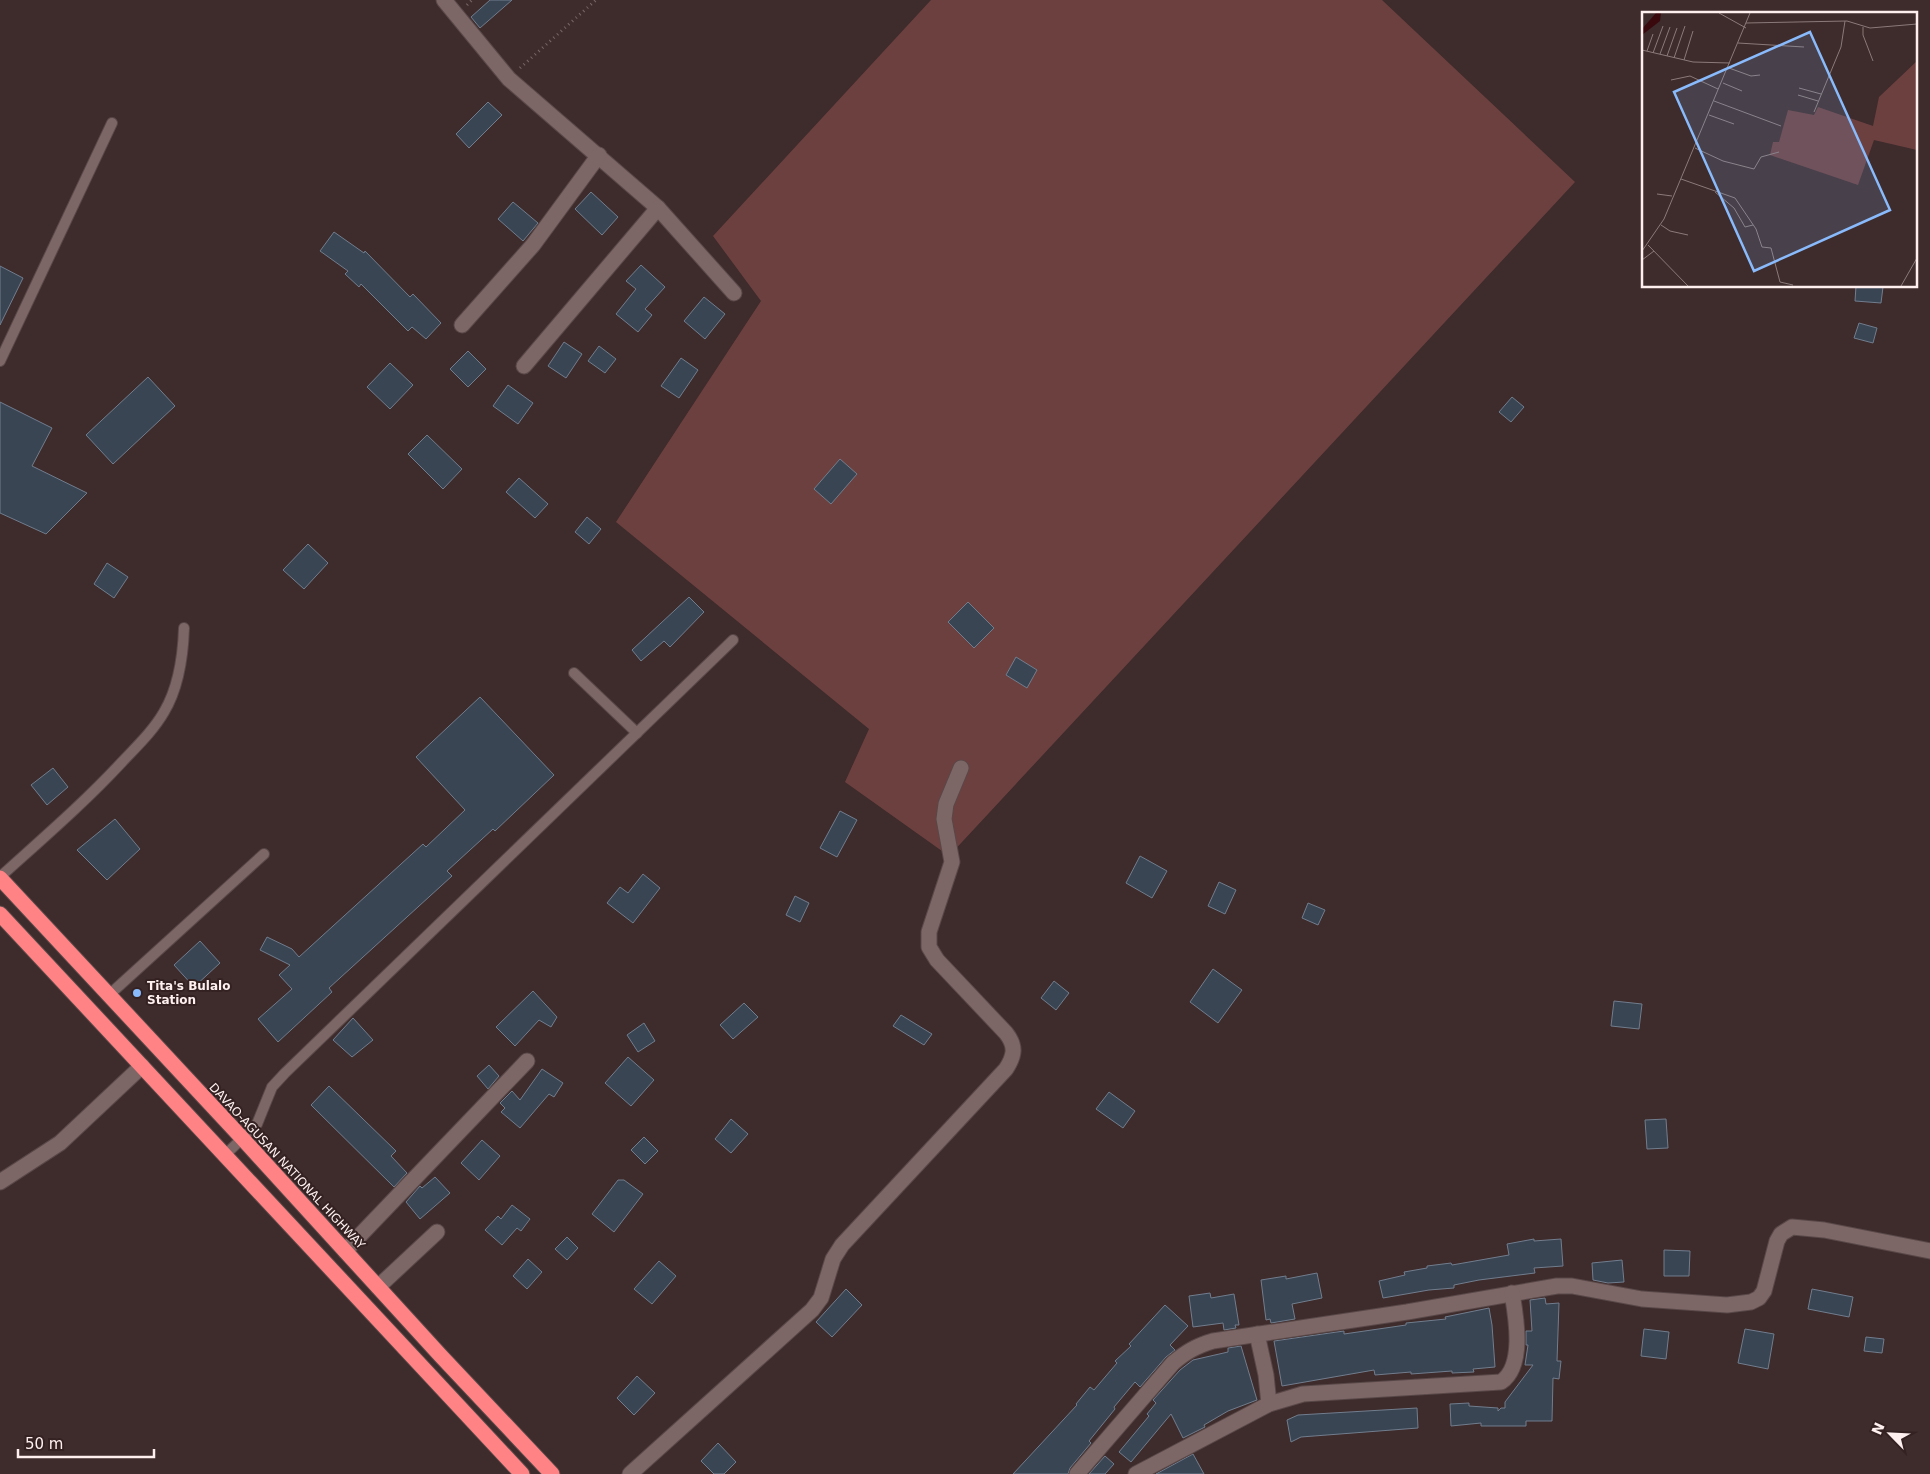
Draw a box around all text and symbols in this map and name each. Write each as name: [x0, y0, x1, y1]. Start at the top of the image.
inset map: [1642, 12, 1918, 288]
place label: Tita's Bulalo Station: [147, 979, 230, 1007]
marker: Tita's Bulalo Station: [131, 987, 143, 999]
street label: DAVAO-AGUSAN NATIONAL HIGHWAY: [206, 1080, 368, 1252]
north arrow: [1865, 1409, 1915, 1459]
text: N: [1868, 1420, 1888, 1437]
scale bar: [18, 1426, 154, 1458]
text: 50 m: [25, 1435, 63, 1453]

